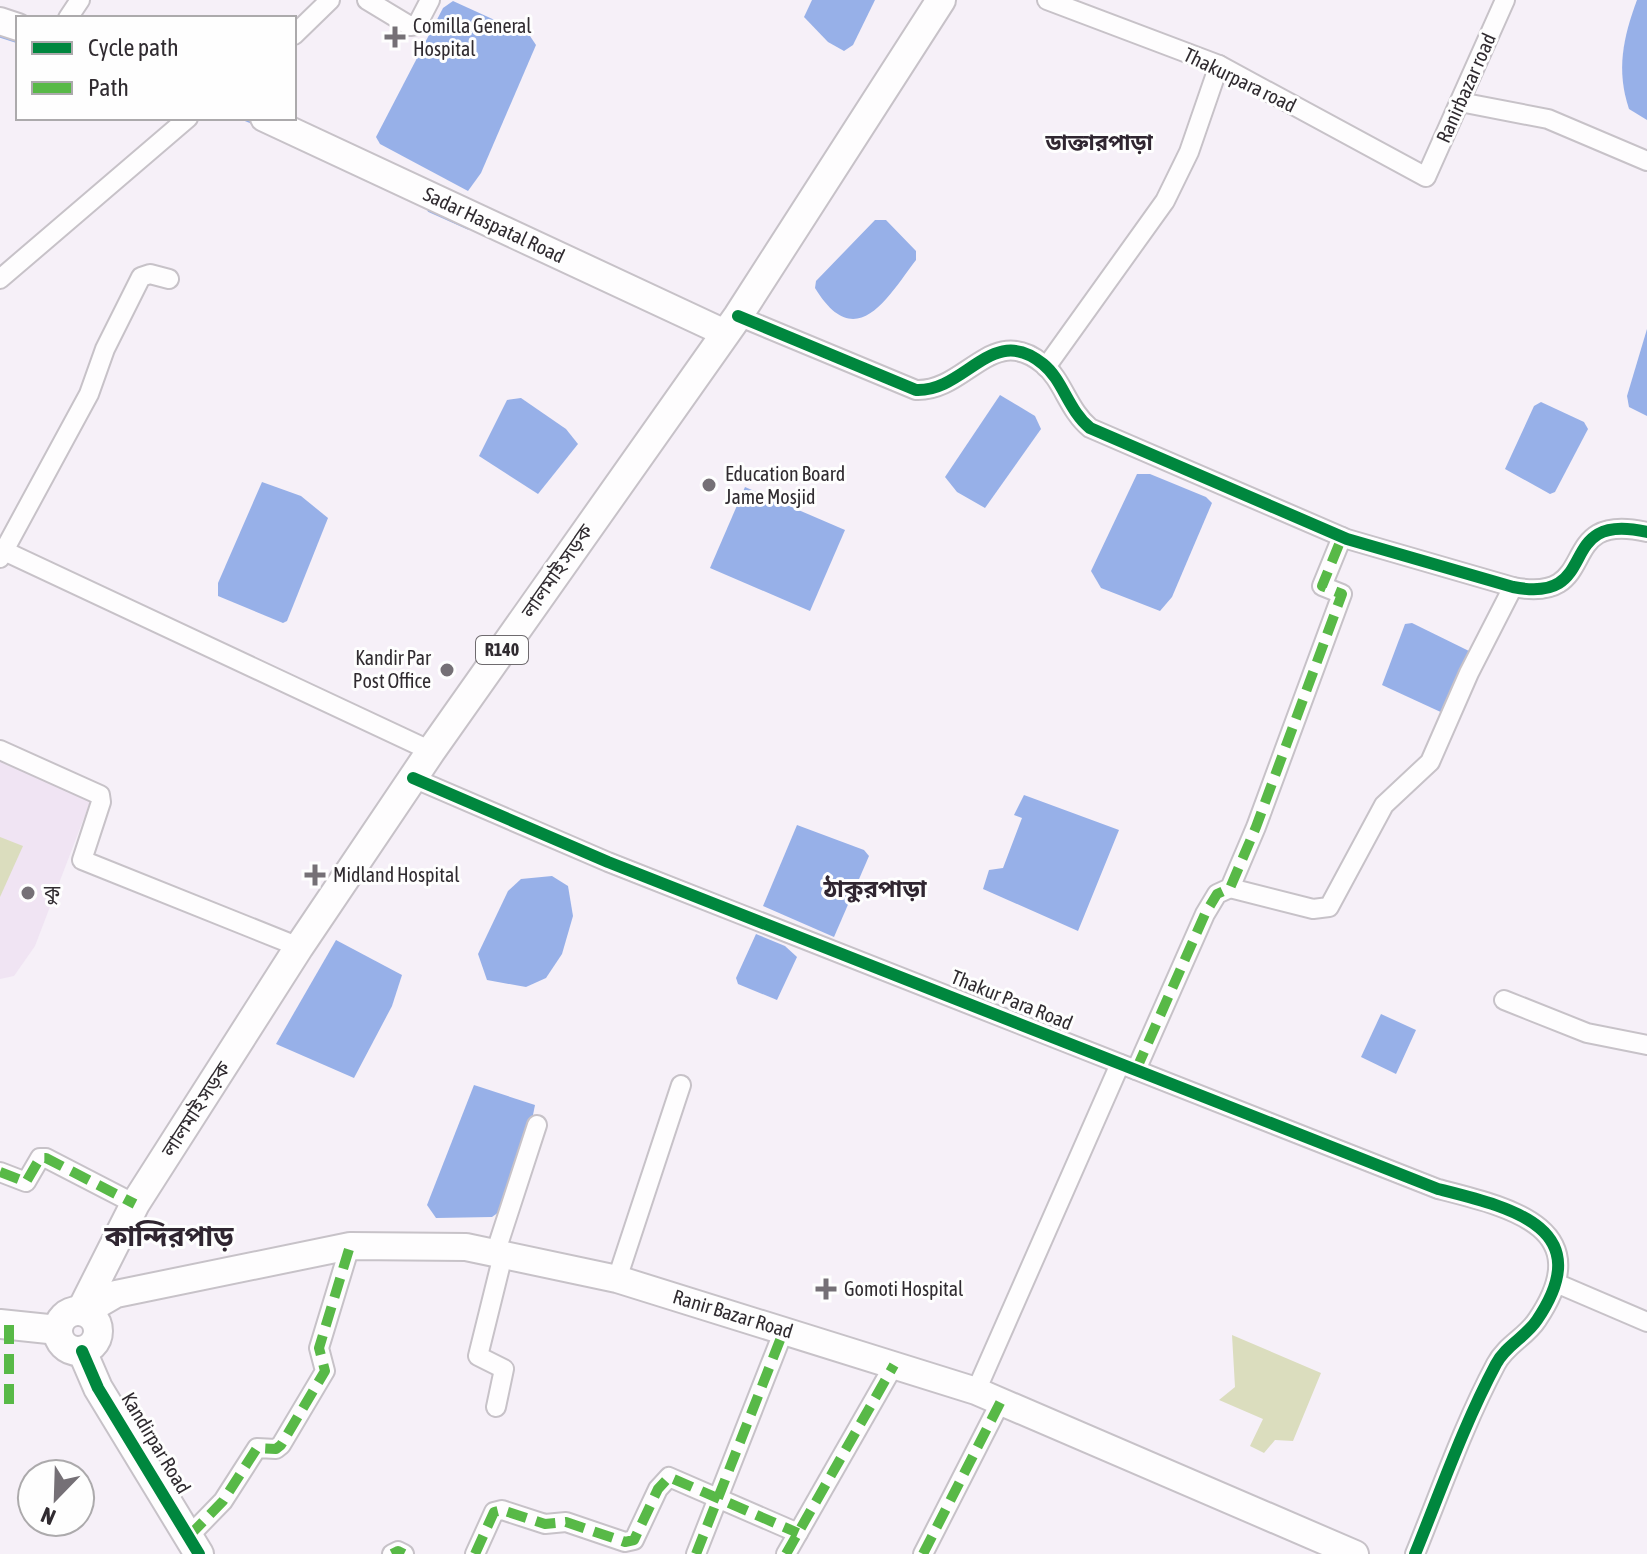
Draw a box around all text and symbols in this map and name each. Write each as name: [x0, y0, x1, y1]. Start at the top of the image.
place label: Comilla General Hospital: [413, 14, 532, 60]
legend: [16, 16, 296, 120]
marker: Comilla General Hospital: [384, 26, 406, 48]
street label: Ranirbazar road: [1431, 29, 1500, 146]
text: Cycle path: [88, 34, 179, 61]
street label: Thakurpara road: [1180, 42, 1300, 117]
text: Path: [88, 74, 129, 101]
district label: ডাক্তারপাড়া: [1044, 129, 1153, 155]
street label: Sadar Haspatal Road: [420, 182, 568, 267]
place label: Education Board Jame Mosjid: [725, 462, 845, 508]
marker: Education Board Jame Mosjid: [700, 476, 718, 494]
street label: লালমাই সড়ক: [516, 519, 598, 623]
road number: R140: [476, 636, 528, 664]
place label: Kandir Par Post Office: [353, 646, 432, 692]
marker: Kandir Par Post Office: [438, 661, 456, 679]
place label: Midland Hospital: [333, 863, 460, 886]
marker: Midland Hospital: [304, 864, 326, 886]
district label: ঠাকুরপাড়া: [823, 875, 928, 903]
place label: কু: [43, 881, 61, 905]
marker: কু: [19, 884, 37, 902]
street label: Thakur Para Road: [948, 965, 1076, 1034]
street label: লালমাই সড়ক: [156, 1056, 235, 1161]
district label: কান্দিরপাড়: [104, 1220, 234, 1252]
place label: Gomoti Hospital: [844, 1277, 964, 1300]
marker: Gomoti Hospital: [815, 1278, 837, 1300]
street label: Ranir Bazar Road: [670, 1284, 796, 1343]
street label: Kandirpar Road: [117, 1388, 196, 1498]
north arrow: [16, 1458, 96, 1538]
text: N: [37, 1502, 59, 1531]

